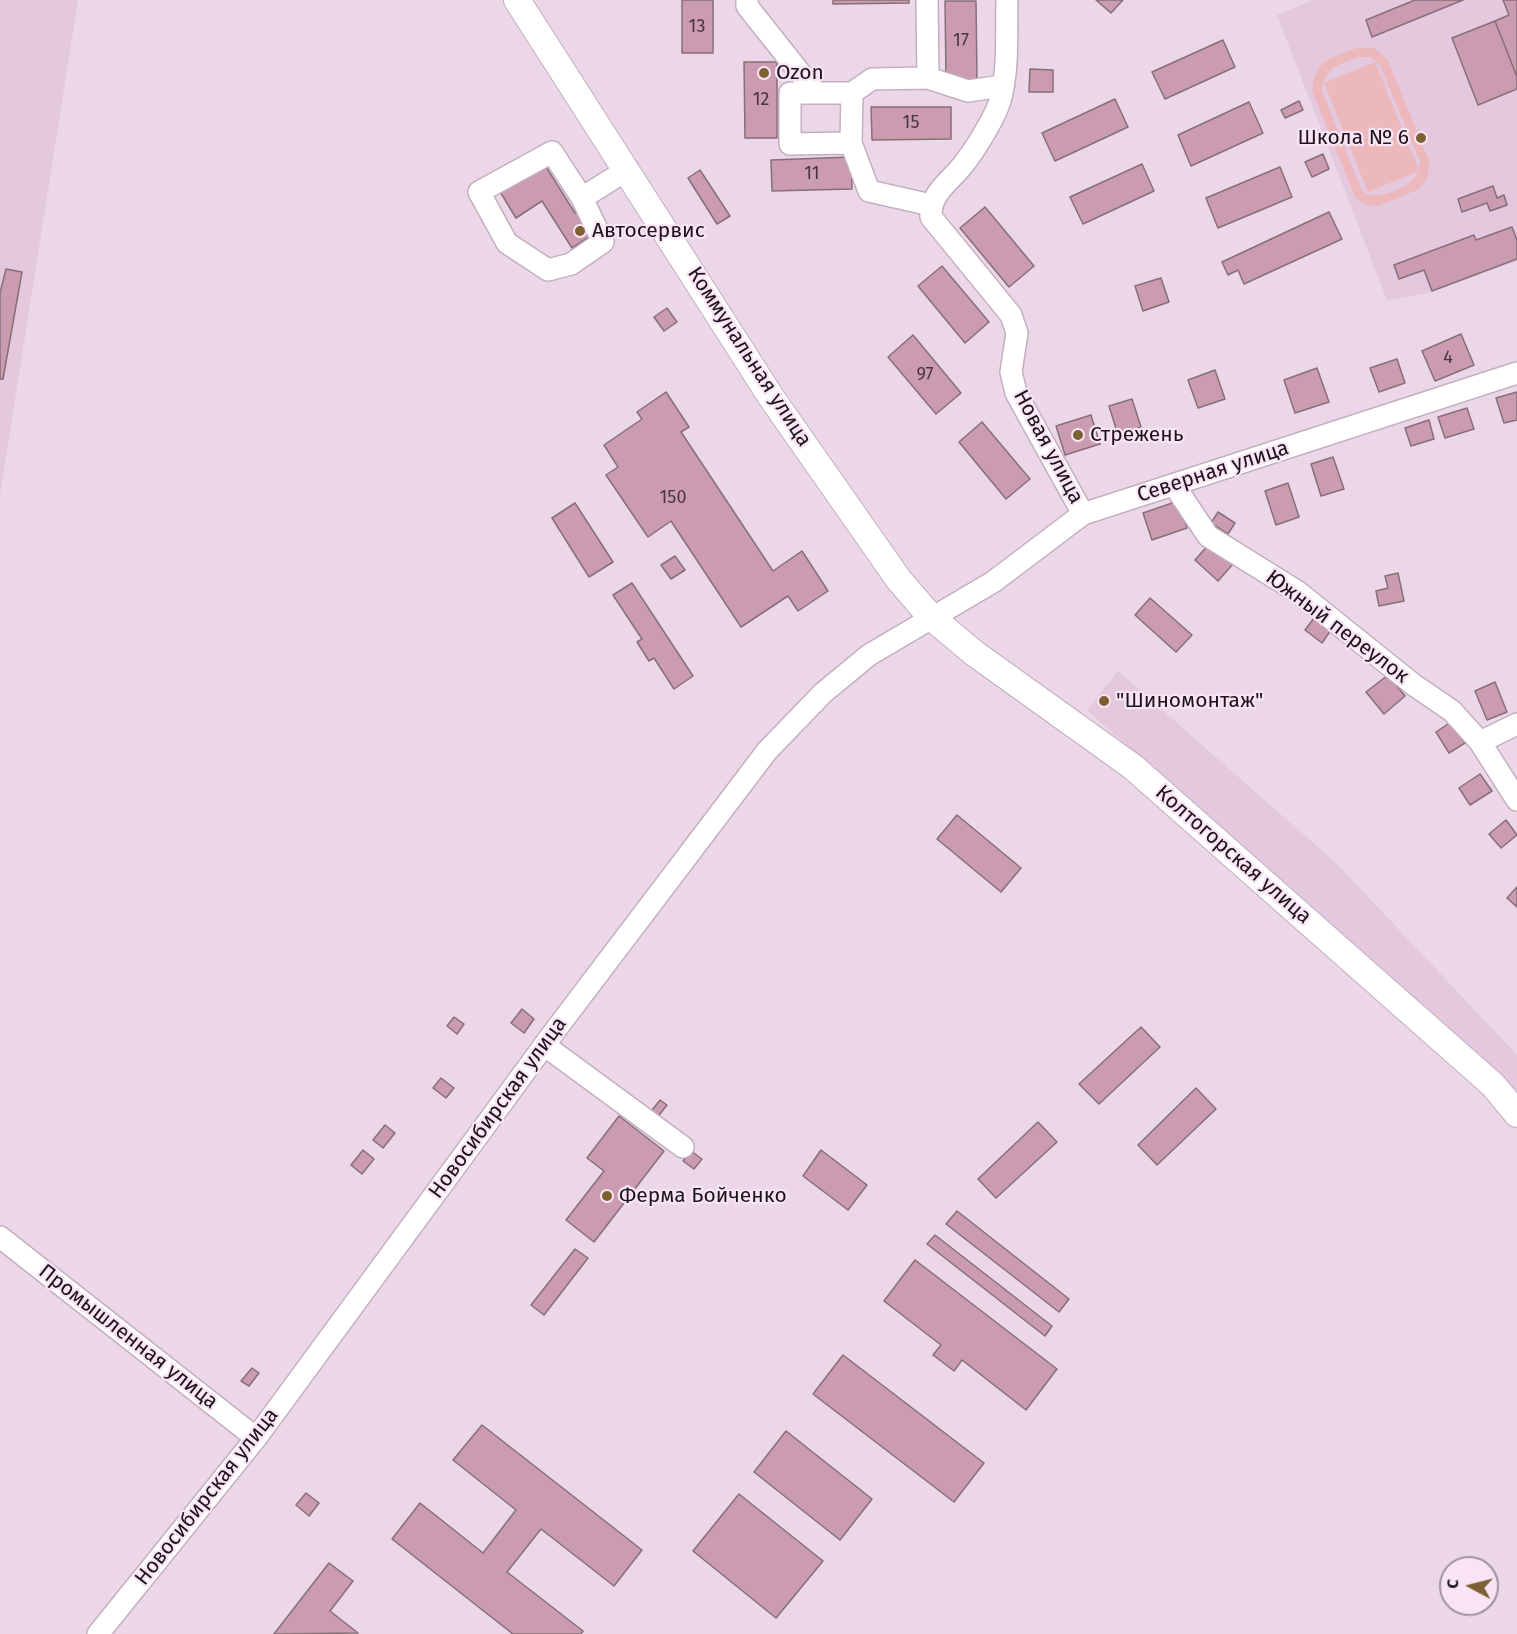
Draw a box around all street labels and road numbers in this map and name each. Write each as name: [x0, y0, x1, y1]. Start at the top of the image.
street label: Коммунальная улица: [681, 262, 817, 452]
street label: Новая улица: [1007, 386, 1089, 508]
street label: Северная улица: [1134, 436, 1292, 508]
street label: Южный переулок: [1260, 565, 1414, 689]
street label: Колтогорская улица: [1150, 780, 1316, 930]
street label: Новосибирская улица: [424, 1012, 572, 1204]
street label: Промышленная улица: [33, 1259, 223, 1415]
street label: Новосибирская улица: [130, 1403, 284, 1591]

